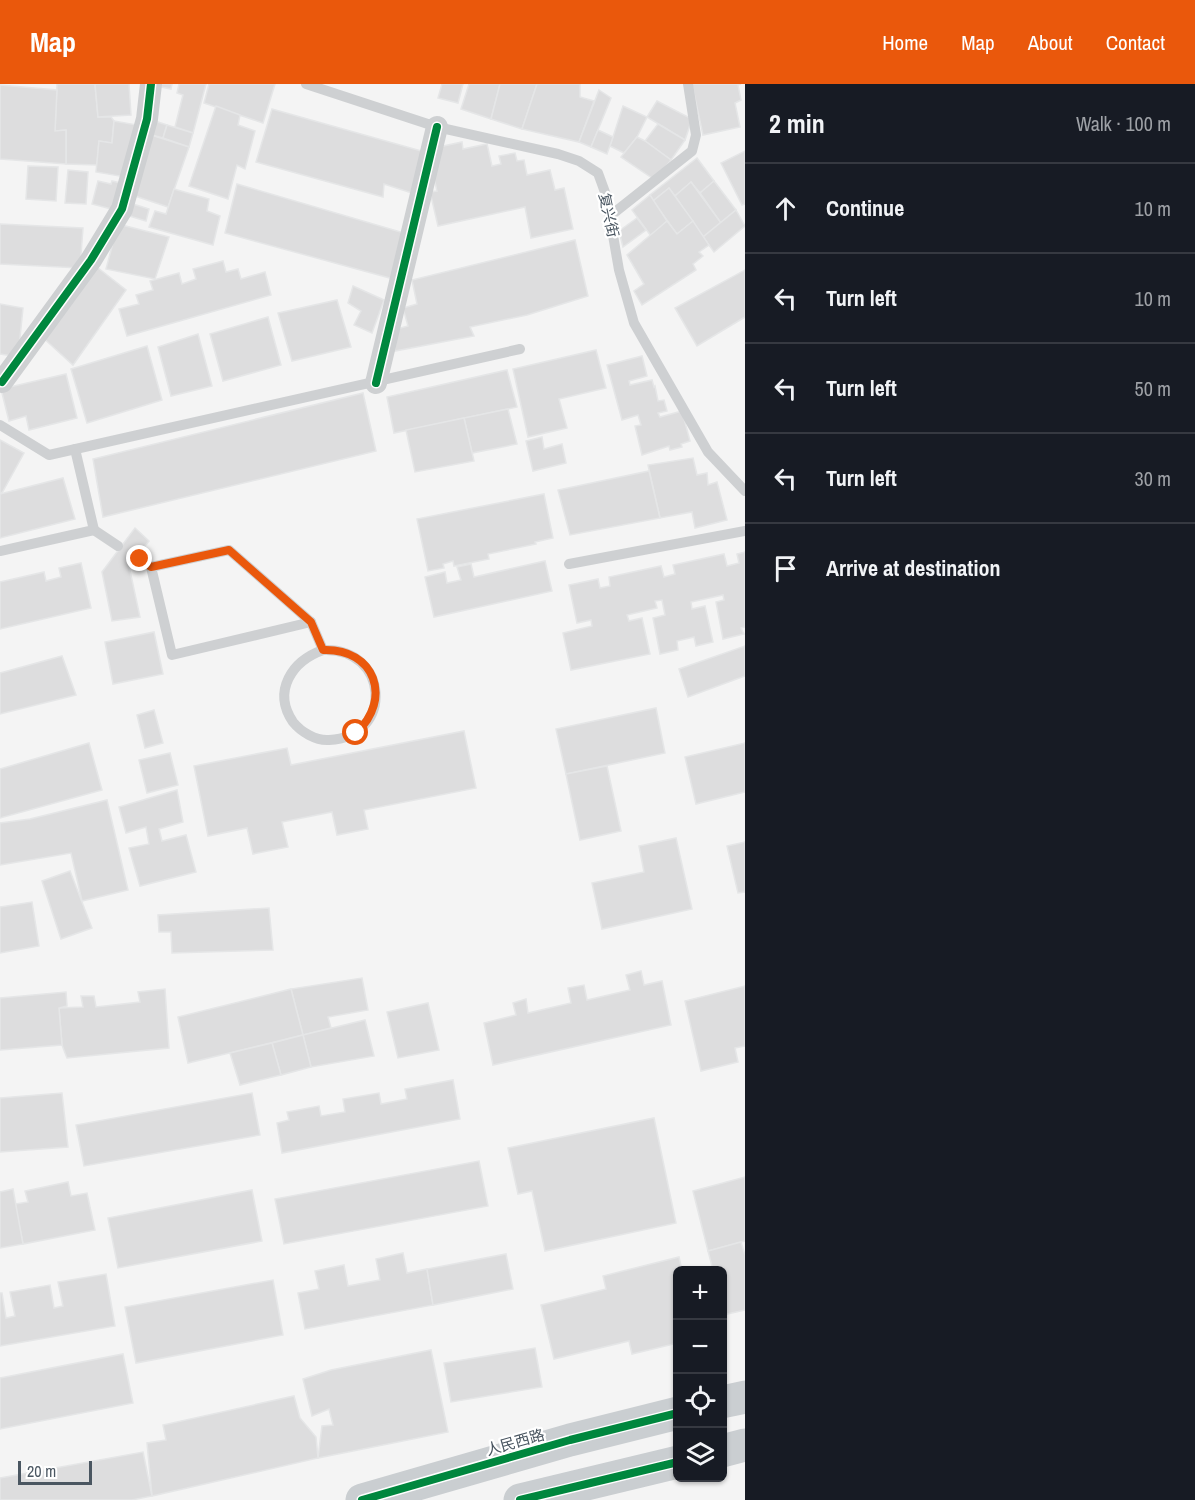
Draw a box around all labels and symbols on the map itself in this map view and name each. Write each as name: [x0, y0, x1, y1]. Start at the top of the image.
street label: 复兴街: [594, 191, 624, 239]
route end: [126, 545, 152, 571]
route start: [342, 719, 368, 745]
street label: 人民西路: [483, 1424, 547, 1460]
scale bar: [18, 1458, 92, 1486]

